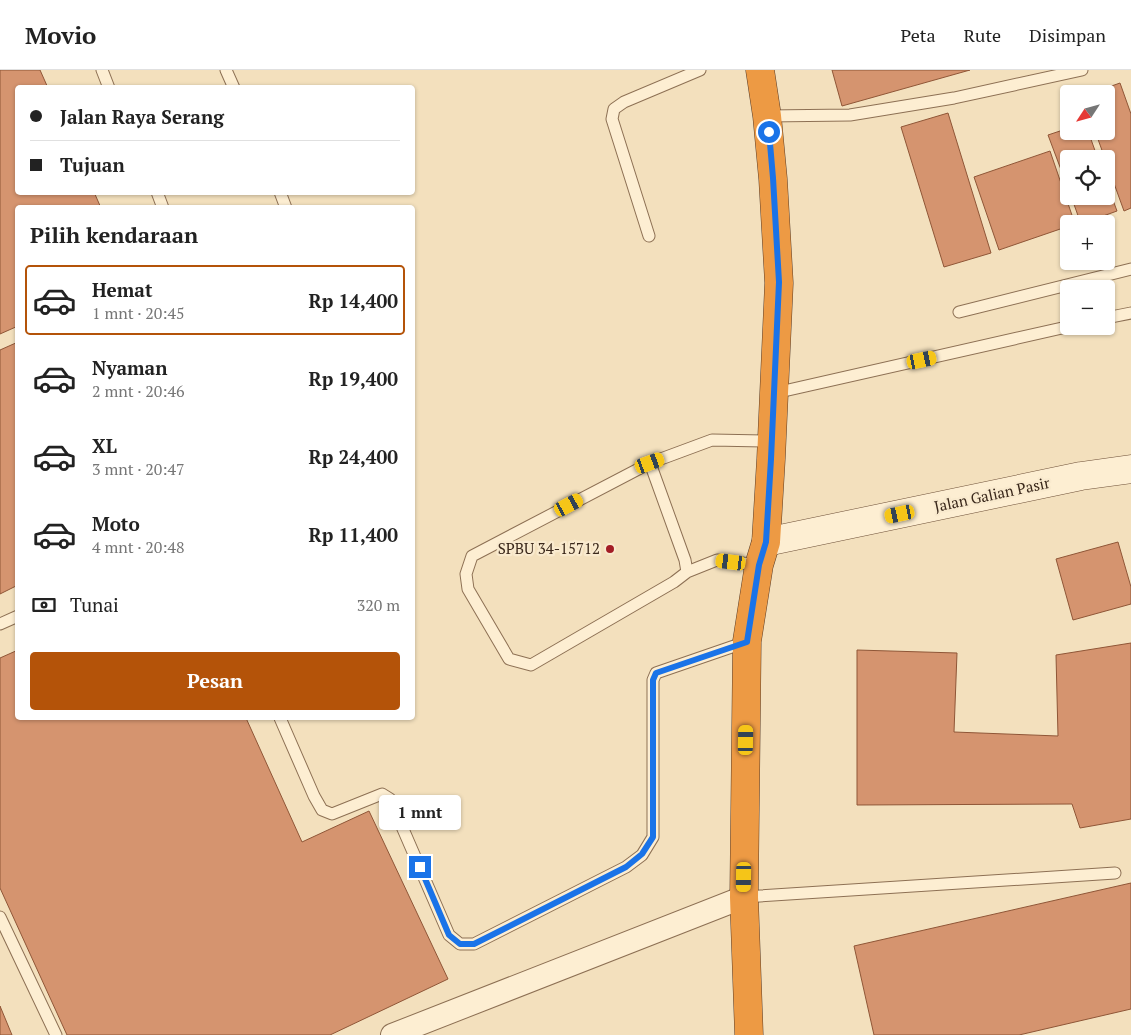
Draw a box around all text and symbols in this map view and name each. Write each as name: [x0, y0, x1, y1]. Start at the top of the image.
text: Movio: [25, 19, 96, 51]
text: Peta: [901, 23, 936, 47]
text: Rute: [964, 23, 1001, 47]
text: Disimpan: [1029, 23, 1106, 47]
north arrow: [1060, 85, 1115, 140]
map controls: [1060, 85, 1115, 335]
text: Jalan Raya Serang: [60, 104, 224, 129]
route start: [758, 121, 780, 143]
button: locate: [1060, 150, 1115, 205]
text: Tujuan: [60, 152, 125, 177]
button: +: [1060, 215, 1115, 270]
text: Pilih kendaraan: [30, 220, 198, 249]
text: Hemat: [92, 277, 153, 302]
icon: car: [32, 278, 77, 323]
button: −: [1060, 280, 1115, 335]
text: Rp 14,400: [309, 288, 398, 313]
text: 1 mnt · 20:45: [92, 302, 185, 324]
car: [905, 350, 938, 370]
text: Nyaman: [92, 355, 167, 380]
icon: car: [32, 356, 77, 401]
text: Rp 19,400: [309, 366, 398, 391]
text: 2 mnt · 20:46: [92, 380, 185, 402]
text: XL: [92, 433, 117, 458]
icon: car: [32, 434, 77, 479]
text: Rp 24,400: [309, 444, 398, 469]
car: [633, 451, 666, 475]
text: 3 mnt · 20:47: [92, 458, 185, 480]
street label: Jalan Galian Pasir: [932, 472, 1052, 516]
car: [552, 491, 585, 519]
car: [883, 504, 916, 524]
text: Moto: [92, 511, 140, 536]
icon: car: [32, 512, 77, 557]
text: Rp 11,400: [309, 522, 398, 547]
text: 4 mnt · 20:48: [92, 536, 185, 558]
place label: SPBU 34-15712: [498, 538, 600, 558]
marker: SPBU 34-15712: [604, 543, 616, 555]
car: [715, 553, 746, 571]
icon: cash: [30, 591, 58, 619]
text: Tunai: [70, 592, 119, 617]
text: 320 m: [357, 594, 400, 616]
button: Pesan: [30, 652, 400, 710]
car: [738, 725, 753, 755]
callout: 1 mnt: [379, 794, 461, 830]
text: 1 mnt: [398, 801, 442, 823]
route end: [409, 856, 431, 878]
car: [736, 862, 751, 892]

